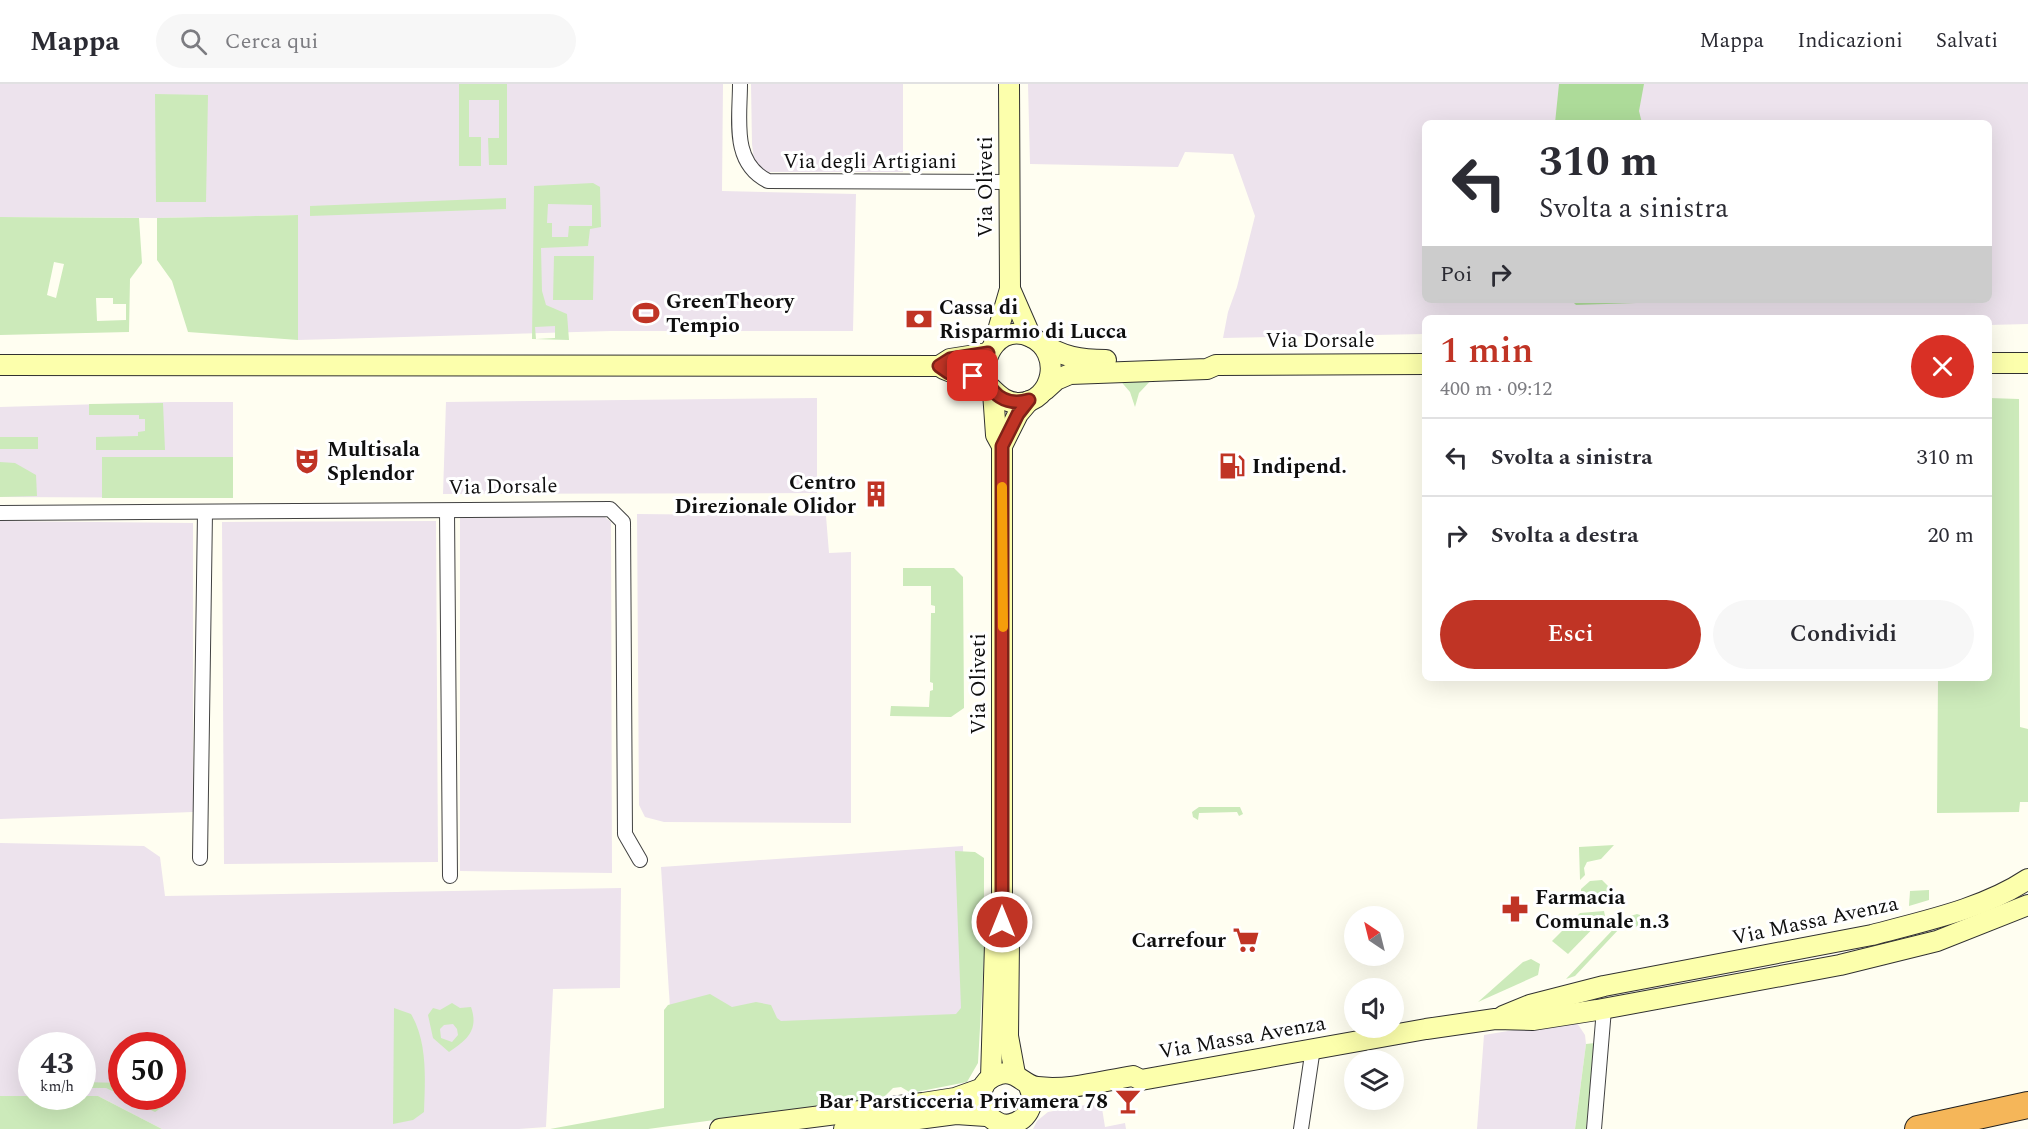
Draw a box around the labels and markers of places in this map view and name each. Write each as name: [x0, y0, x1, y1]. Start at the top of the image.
place label: GreenTheory Tempio: [666, 286, 795, 342]
place label: Cassa di Risparmio di Lucca: [939, 292, 1127, 348]
sports icon: GreenTheory Tempio: [631, 298, 661, 328]
bank icon: Cassa di Risparmio di Lucca: [904, 304, 934, 334]
pin: [947, 350, 998, 401]
place label: Multisala Splendor: [327, 434, 420, 490]
theatre icon: Multisala Splendor: [292, 446, 322, 476]
fuel station icon: Indipend.: [1217, 451, 1247, 481]
place label: Indipend.: [1252, 451, 1347, 483]
place label: Centro Direzionale Olidor: [675, 467, 856, 523]
building icon: Centro Direzionale Olidor: [861, 479, 891, 509]
place label: Farmacia Comunale n.3: [1535, 882, 1670, 938]
pharmacy icon: Farmacia Comunale n.3: [1500, 894, 1530, 924]
place label: Carrefour: [1132, 925, 1226, 957]
supermarket icon: Carrefour: [1231, 925, 1261, 955]
place label: Bar Parsticceria Privamera 78: [818, 1086, 1108, 1118]
bar icon: Bar Parsticceria Privamera 78: [1113, 1086, 1143, 1116]

